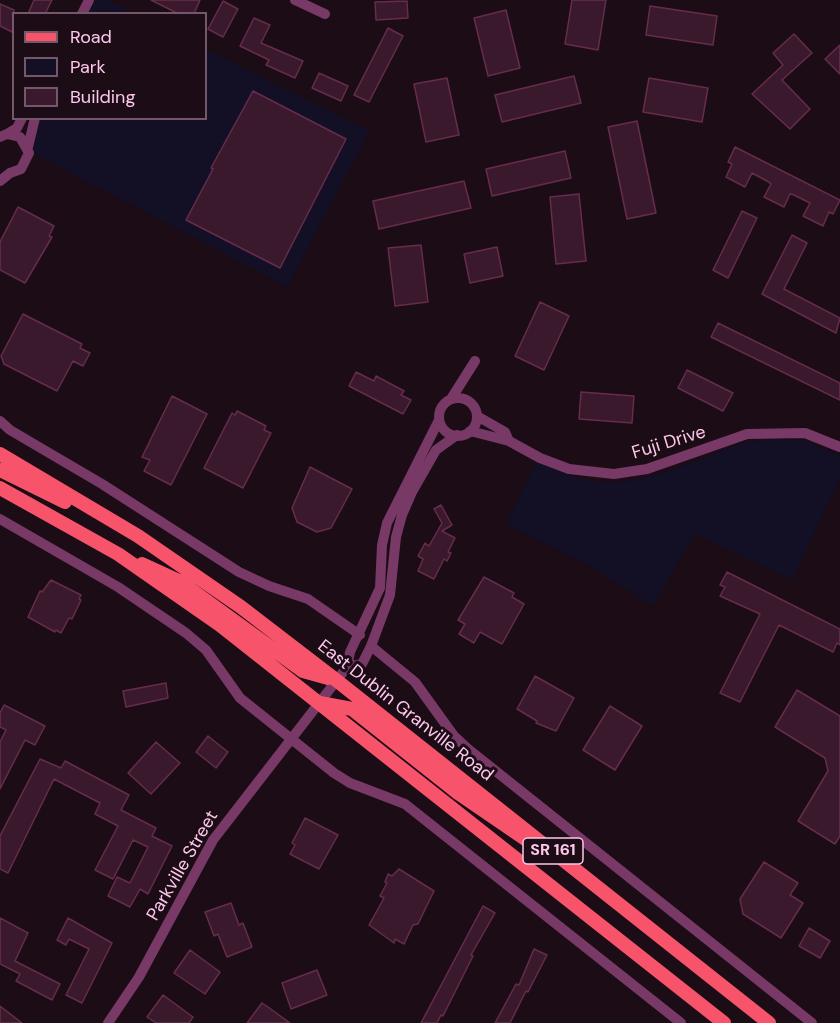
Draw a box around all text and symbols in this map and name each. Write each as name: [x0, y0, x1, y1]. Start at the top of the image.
legend: [12, 12, 207, 120]
text: Road: [70, 25, 112, 49]
text: Park: [70, 55, 106, 79]
text: Building: [70, 85, 135, 109]
street label: Fuji Drive: [629, 422, 709, 464]
street label: East Dublin Granville Road: [313, 636, 497, 786]
street label: Parkville Street: [143, 807, 223, 925]
road number: SR 161: [523, 838, 583, 864]

